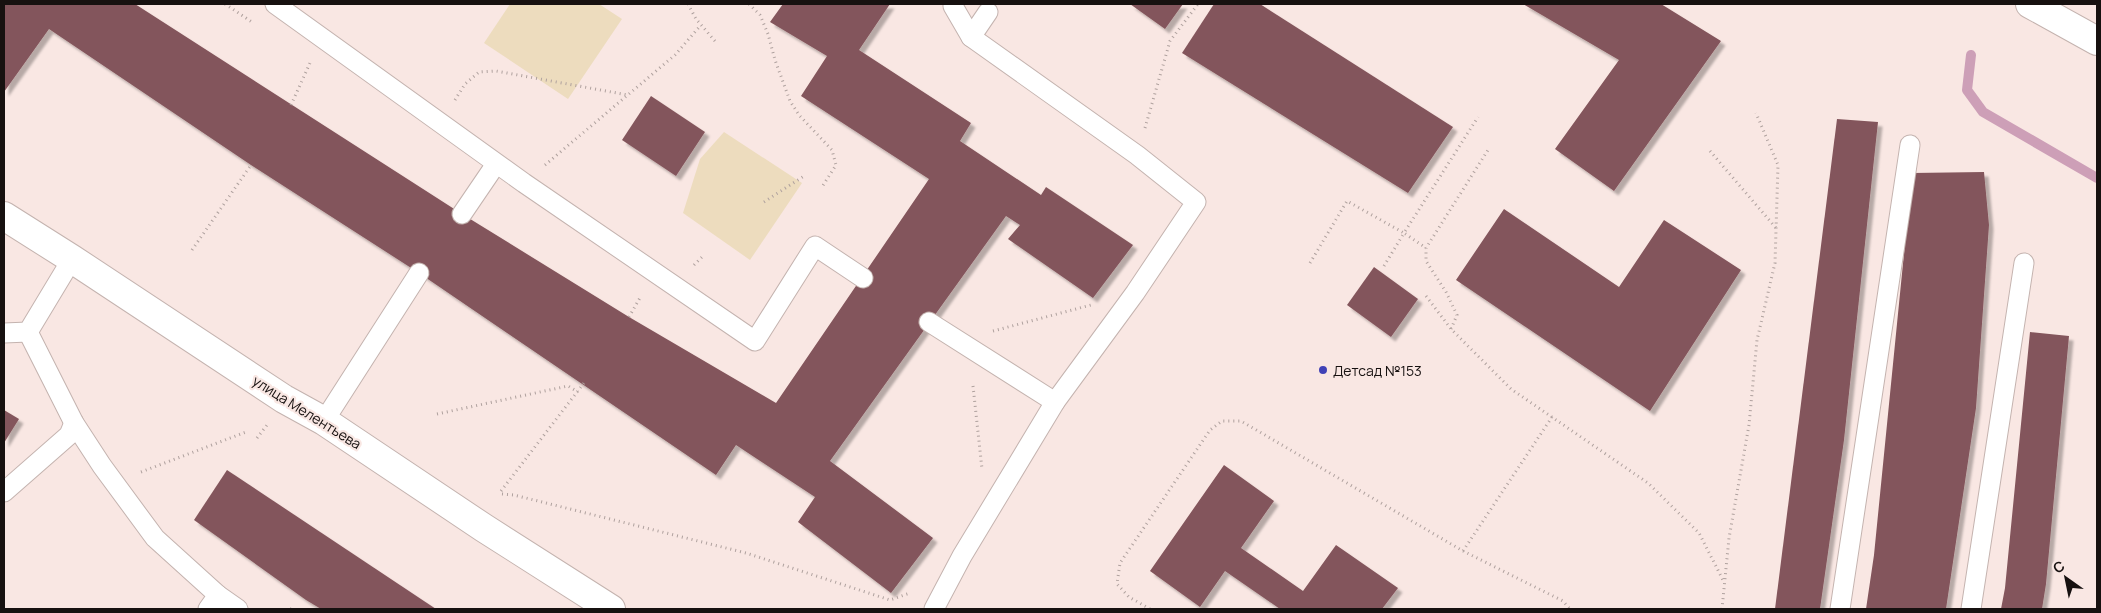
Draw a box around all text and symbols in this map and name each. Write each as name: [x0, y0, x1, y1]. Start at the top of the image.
place label: Детсад №153: [1333, 361, 1422, 380]
marker: Детсад №153: [1317, 364, 1329, 376]
street label: улица Мелентьева: [249, 371, 365, 453]
north arrow: [2041, 553, 2091, 603]
text: С: [2049, 556, 2068, 577]

